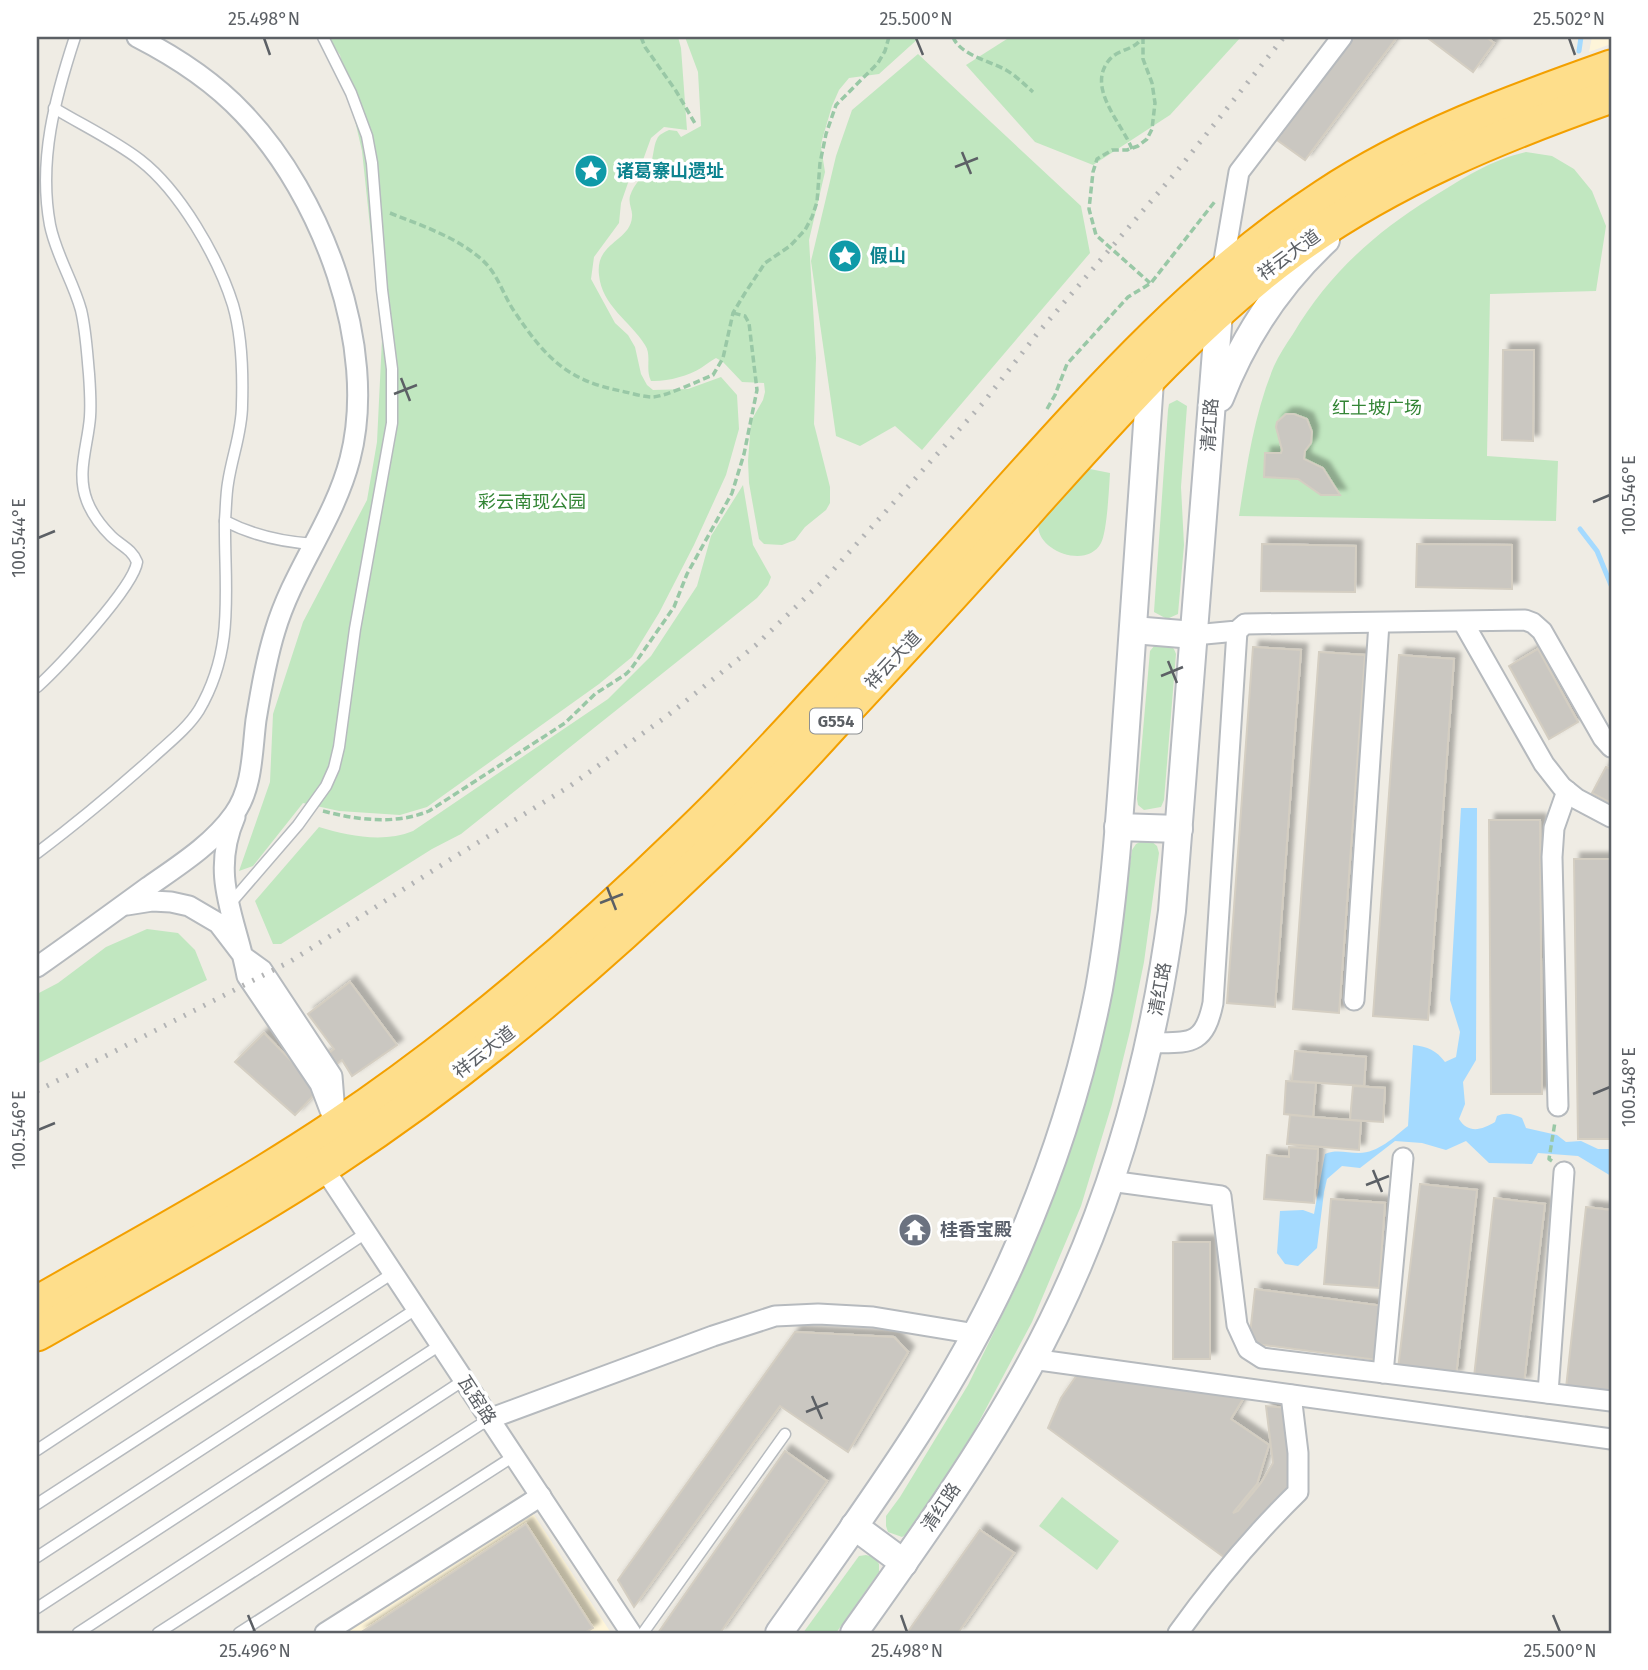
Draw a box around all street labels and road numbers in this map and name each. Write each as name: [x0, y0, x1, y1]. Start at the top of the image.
street label: 祥云大道: [1253, 225, 1325, 285]
street label: 清红路: [1197, 397, 1223, 453]
street label: 祥云大道: [860, 626, 926, 694]
road number: G554: [810, 708, 862, 734]
street label: 清红路: [1144, 961, 1176, 1017]
street label: 祥云大道: [449, 1021, 519, 1083]
street label: 瓦窑路: [453, 1371, 501, 1429]
street label: 清红路: [917, 1478, 965, 1536]

